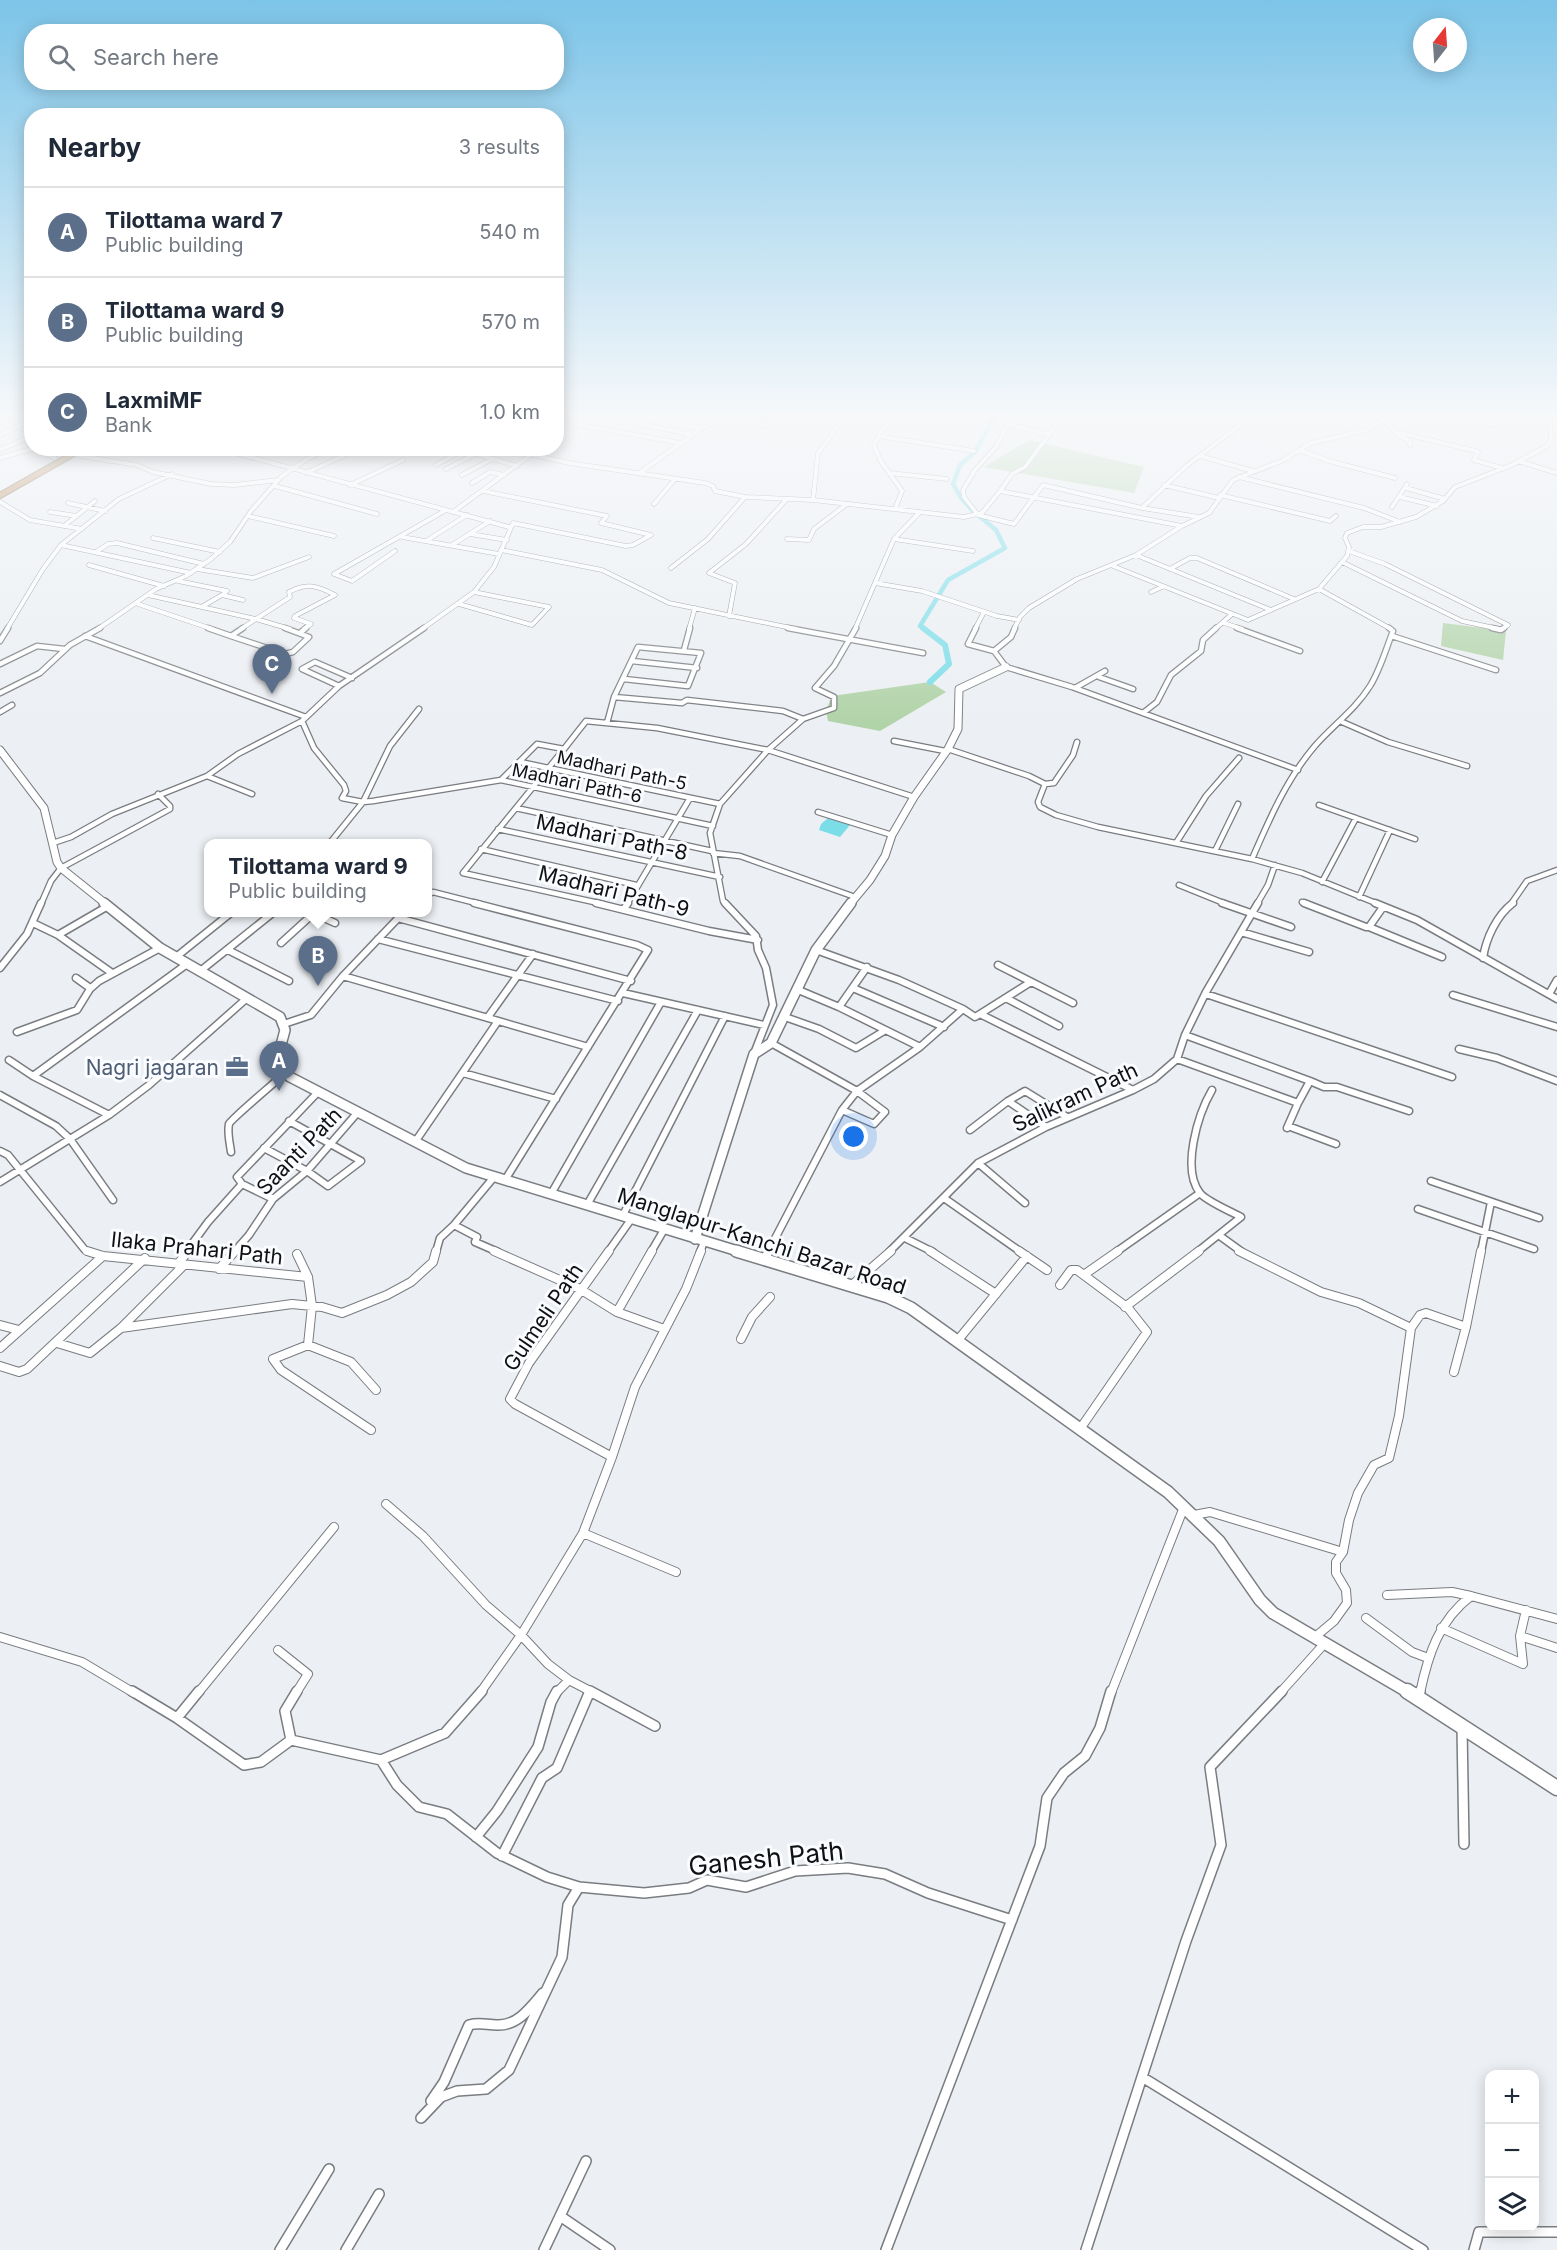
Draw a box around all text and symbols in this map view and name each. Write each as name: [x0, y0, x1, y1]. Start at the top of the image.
north arrow: [1413, 18, 1467, 72]
search box: [24, 24, 564, 90]
icon: search: [45, 41, 78, 74]
text: Search here: [93, 44, 219, 70]
text: Nearby: [48, 132, 141, 163]
text: 3 results: [459, 135, 540, 159]
text: Tilottama ward 7: [105, 207, 283, 233]
text: A: [60, 220, 75, 244]
text: 540 m: [479, 220, 540, 244]
text: Public building: [105, 233, 244, 257]
text: Tilottama ward 9: [105, 297, 285, 323]
text: B: [61, 310, 74, 334]
text: 570 m: [481, 310, 540, 334]
text: Public building: [105, 323, 244, 347]
text: LaxmiMF: [105, 387, 202, 413]
text: C: [60, 400, 75, 424]
text: 1.0 km: [480, 400, 540, 424]
text: Bank: [105, 413, 152, 437]
pin: C: [252, 644, 292, 694]
street label: Madhari Path-5: [555, 746, 689, 794]
street label: Madhari Path-6: [510, 759, 644, 807]
street label: Madhari Path-8: [534, 809, 690, 865]
popup: [204, 839, 432, 917]
text: Tilottama ward 9: [228, 853, 408, 879]
street label: Madhari Path-9: [536, 860, 692, 922]
text: Public building: [228, 879, 367, 903]
pin: B: [298, 936, 338, 986]
pin: A: [260, 1042, 298, 1091]
office icon: Nagri jagaran: [224, 1054, 250, 1080]
place label: Nagri jagaran: [86, 1055, 219, 1080]
street label: Salikram Path: [1008, 1057, 1142, 1137]
street label: Saanti Path: [251, 1102, 347, 1200]
your location: [839, 1122, 868, 1151]
street label: Manglapur-Kanchi Bazar Road: [615, 1182, 909, 1300]
street label: Ilaka Prahari Path: [110, 1227, 284, 1269]
street label: Gulmeli Path: [498, 1258, 588, 1376]
street label: Ganesh Path: [687, 1834, 845, 1882]
map controls: [1485, 2070, 1539, 2232]
button: +: [1485, 2070, 1539, 2124]
button: −: [1485, 2124, 1539, 2178]
button: layers: [1485, 2178, 1539, 2232]

